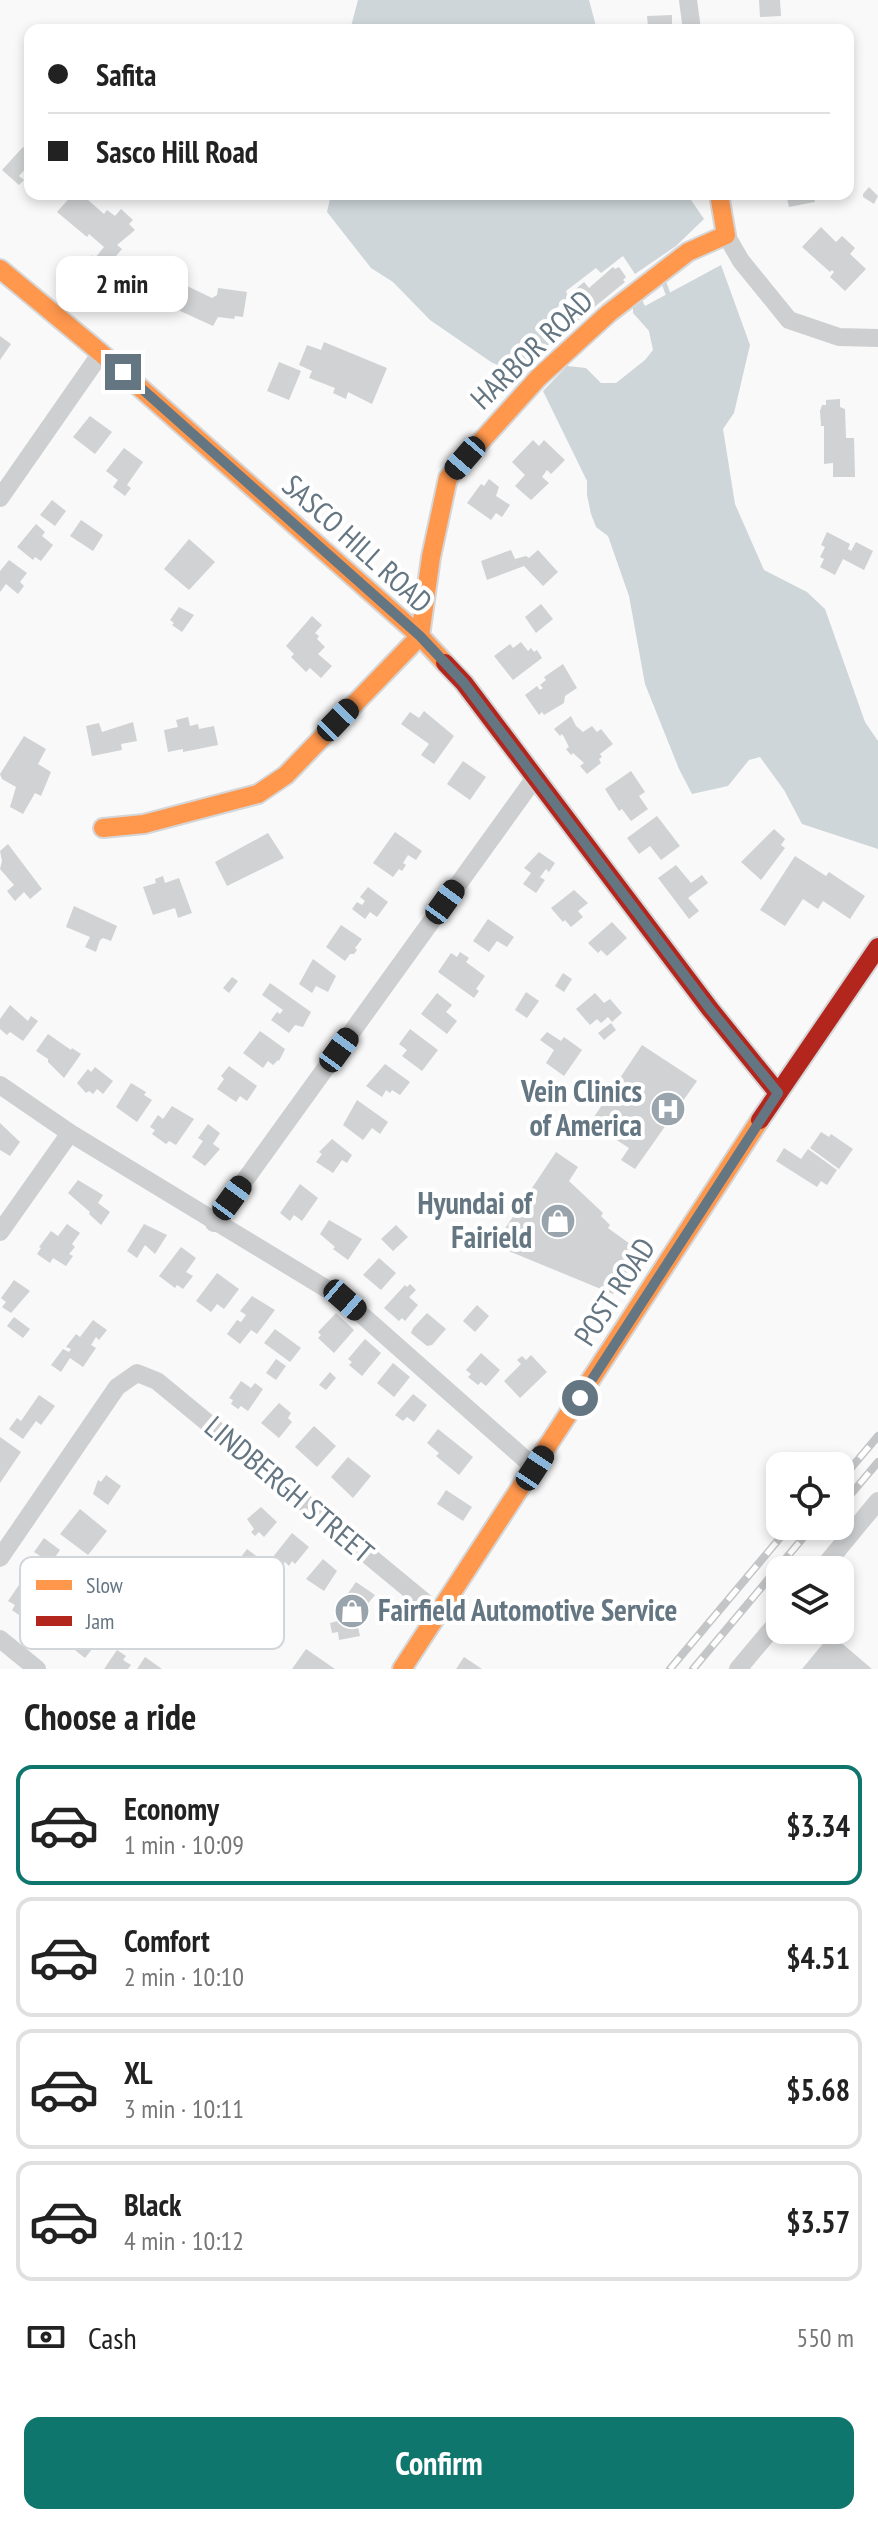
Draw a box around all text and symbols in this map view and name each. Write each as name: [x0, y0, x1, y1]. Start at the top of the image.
text: Safita: [96, 55, 156, 94]
text: Sasco Hill Road: [96, 132, 258, 171]
callout: 2 min: [57, 256, 189, 312]
text: 2 min: [96, 267, 148, 300]
street label: HARBOR ROAD: [462, 281, 600, 417]
route end: [105, 354, 141, 390]
car: [440, 432, 490, 484]
street label: SASCO HILL ROAD: [275, 465, 441, 620]
car: [313, 694, 363, 746]
car: [421, 876, 469, 928]
car: [315, 1024, 363, 1076]
place label: Vein Clinics of America: [520, 1071, 642, 1144]
hospital icon: Vein Clinics of America: [649, 1090, 687, 1128]
car: [208, 1172, 256, 1224]
place label: Hyundai of Fairield: [417, 1183, 534, 1256]
shop icon: Hyundai of Fairield: [539, 1202, 577, 1240]
street label: POST ROAD: [565, 1230, 663, 1352]
car: [319, 1275, 371, 1325]
route start: [562, 1380, 598, 1416]
street label: LINDBERGH STREET: [197, 1407, 383, 1571]
car: [512, 1441, 558, 1495]
map controls: [766, 1452, 854, 1644]
button: locate: [766, 1452, 854, 1540]
button: layers: [766, 1556, 854, 1644]
legend: [20, 1557, 284, 1649]
text: Slow: [86, 1571, 123, 1599]
place label: Fairfield Automotive Service: [378, 1590, 677, 1629]
shop icon: Fairfield Automotive Service: [333, 1592, 371, 1630]
text: Jam: [85, 1607, 114, 1635]
text: Choose a ride: [24, 1693, 196, 1740]
icon: car: [28, 1789, 100, 1861]
text: Economy: [124, 1789, 219, 1828]
text: $3.34: [786, 1806, 850, 1845]
text: 1 min · 10:09: [124, 1828, 244, 1861]
icon: car: [28, 1921, 100, 1993]
text: Comfort: [124, 1921, 210, 1960]
text: $4.51: [786, 1938, 850, 1977]
text: 2 min · 10:10: [124, 1960, 244, 1993]
icon: car: [28, 2053, 100, 2125]
text: XL: [124, 2053, 153, 2092]
text: $5.68: [786, 2070, 850, 2109]
text: 3 min · 10:11: [124, 2092, 244, 2125]
icon: car: [28, 2185, 100, 2257]
text: Black: [124, 2185, 181, 2224]
text: $3.57: [786, 2202, 850, 2241]
text: 4 min · 10:12: [124, 2224, 244, 2257]
icon: cash: [24, 2315, 68, 2359]
text: Cash: [88, 2318, 137, 2357]
text: 550 m: [796, 2321, 854, 2354]
button: Confirm: [24, 2417, 854, 2509]

